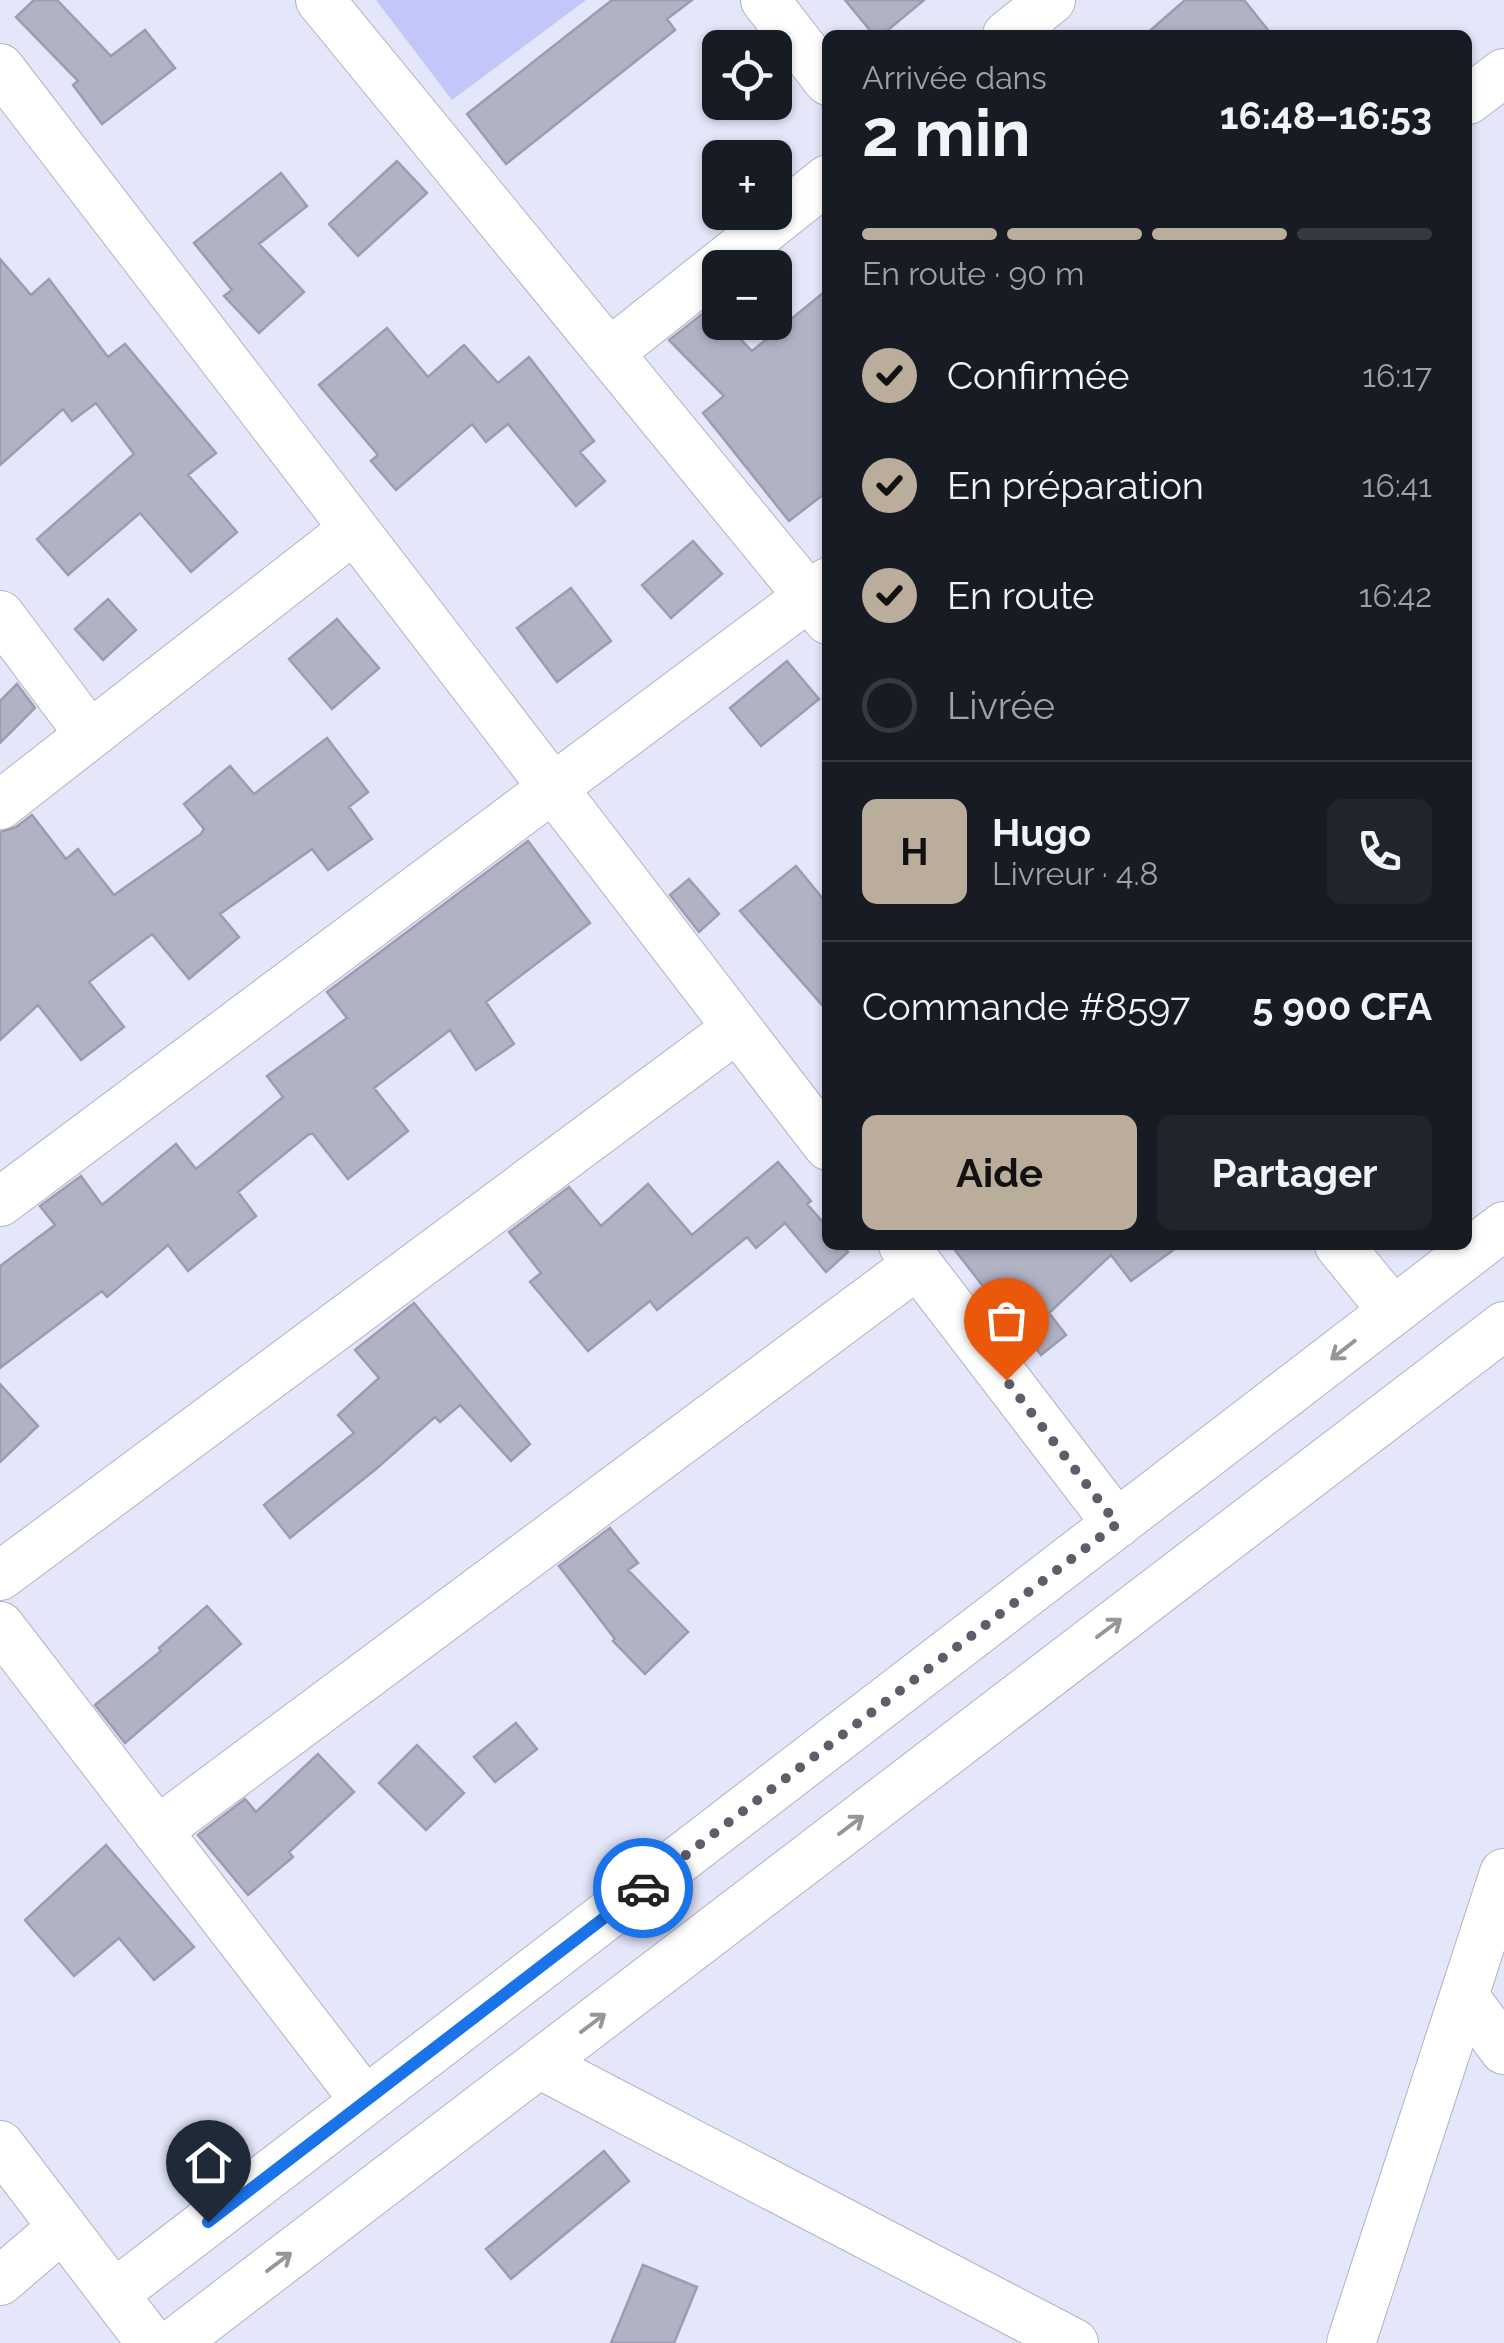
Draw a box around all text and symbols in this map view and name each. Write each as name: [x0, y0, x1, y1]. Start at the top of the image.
map controls: [702, 30, 792, 340]
button: locate: [702, 30, 792, 120]
text: Arrivée dans: [862, 59, 1047, 96]
text: 16:48–16:53: [1220, 93, 1432, 138]
text: 2 min: [862, 95, 1031, 171]
button: +: [702, 140, 792, 230]
button: −: [702, 250, 792, 340]
text: En route · 90 m: [862, 255, 1084, 292]
icon: check: [862, 348, 917, 403]
text: Confirmée: [947, 353, 1130, 398]
text: 16:17: [1362, 357, 1432, 394]
icon: check: [862, 458, 917, 513]
text: En préparation: [947, 463, 1204, 508]
text: 16:41: [1362, 467, 1432, 504]
icon: check: [862, 568, 917, 623]
text: En route: [947, 573, 1094, 618]
text: 16:42: [1359, 577, 1432, 614]
text: Livrée: [947, 683, 1055, 728]
button: phone: [1327, 799, 1432, 904]
text: Hugo: [992, 810, 1091, 855]
text: H: [900, 829, 929, 874]
text: Livreur · 4.8: [992, 855, 1159, 892]
text: Commande #8597: [862, 984, 1190, 1029]
text: 5 900 CFA: [1252, 984, 1432, 1029]
button: Aide: [862, 1115, 1137, 1230]
button: Partager: [1157, 1115, 1432, 1230]
pin: [964, 1278, 1049, 1381]
icon: bag: [979, 1293, 1034, 1348]
one-way arrow: [1331, 1338, 1357, 1360]
one-way arrow: [1095, 1618, 1122, 1639]
one-way arrow: [837, 1815, 864, 1836]
courier: [593, 1838, 693, 1938]
icon: car: [616, 1861, 671, 1916]
one-way arrow: [579, 2012, 605, 2034]
pin: [166, 2120, 251, 2223]
icon: home: [181, 2135, 236, 2190]
one-way arrow: [265, 2252, 292, 2273]

